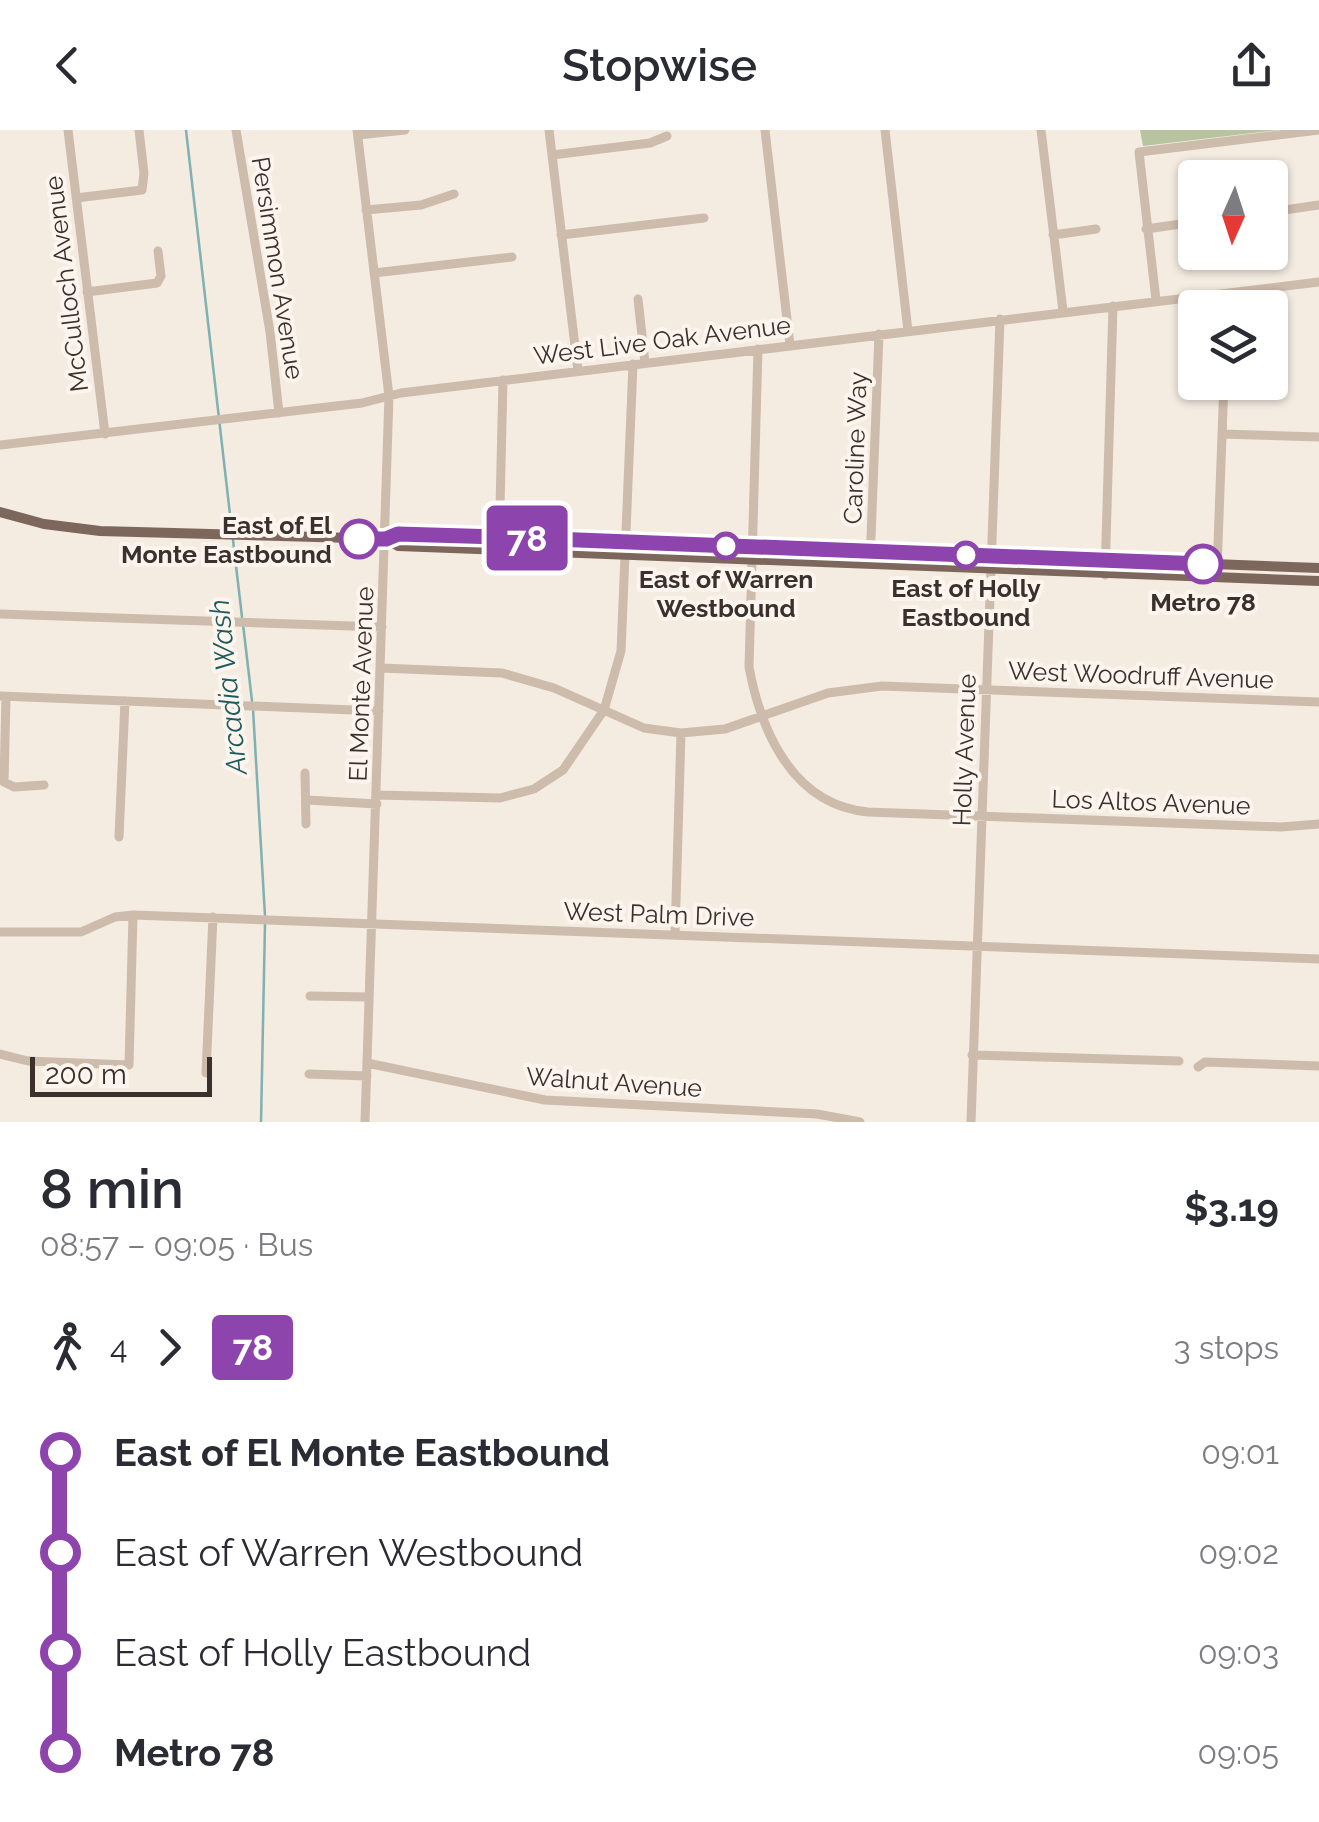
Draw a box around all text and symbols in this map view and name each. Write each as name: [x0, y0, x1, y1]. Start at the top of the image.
icon: back: [40, 38, 95, 93]
icon: share: [1224, 38, 1279, 93]
text: Stopwise: [562, 39, 757, 92]
street label: Persimmon Avenue: [246, 155, 310, 381]
north arrow: [1178, 160, 1288, 270]
map controls: [1178, 160, 1288, 400]
street label: McCulloch Avenue: [38, 174, 94, 394]
button: layers: [1178, 290, 1288, 400]
street label: West Live Oak Avenue: [532, 309, 792, 371]
street label: Caroline Way: [837, 371, 873, 525]
line badge: 78: [482, 506, 572, 570]
place label: East of El Monte Eastbound: [121, 510, 332, 569]
text: 78: [507, 518, 547, 559]
marker: East of El Monte Eastbound: [340, 520, 378, 558]
marker: East of Warren Westbound: [713, 533, 739, 559]
marker: East of Holly Eastbound: [953, 542, 979, 568]
marker: Metro 78: [1184, 545, 1222, 583]
place label: East of Warren Westbound: [639, 564, 813, 623]
place label: East of Holly Eastbound: [891, 573, 1041, 632]
street label: El Monte Avenue: [343, 586, 379, 782]
place label: Metro 78: [1150, 587, 1256, 617]
water label: Arcadia Wash: [202, 598, 254, 778]
street label: West Woodruff Avenue: [1008, 655, 1274, 695]
street label: Holly Avenue: [946, 673, 982, 827]
street label: Los Altos Avenue: [1051, 784, 1251, 820]
street label: West Palm Drive: [563, 896, 755, 932]
scale bar: [30, 1052, 212, 1096]
text: 200 m: [45, 1058, 127, 1091]
street label: Walnut Avenue: [525, 1061, 703, 1103]
text: 8 min: [40, 1156, 184, 1221]
text: $3.19: [1184, 1185, 1279, 1230]
text: 08:57 – 09:05 · Bus: [40, 1226, 313, 1263]
icon: walk: [40, 1320, 95, 1375]
icon: forward: [142, 1320, 197, 1375]
text: 78: [232, 1327, 273, 1368]
text: 4: [110, 1329, 127, 1366]
text: 3 stops: [1174, 1329, 1279, 1366]
text: East of El Monte Eastbound: [114, 1430, 610, 1475]
text: 09:01: [1201, 1434, 1279, 1471]
text: East of Warren Westbound: [114, 1530, 583, 1575]
text: 09:02: [1198, 1534, 1279, 1571]
text: East of Holly Eastbound: [114, 1630, 531, 1675]
text: 09:03: [1198, 1634, 1279, 1671]
text: Metro 78: [114, 1730, 275, 1775]
text: 09:05: [1198, 1734, 1279, 1771]

